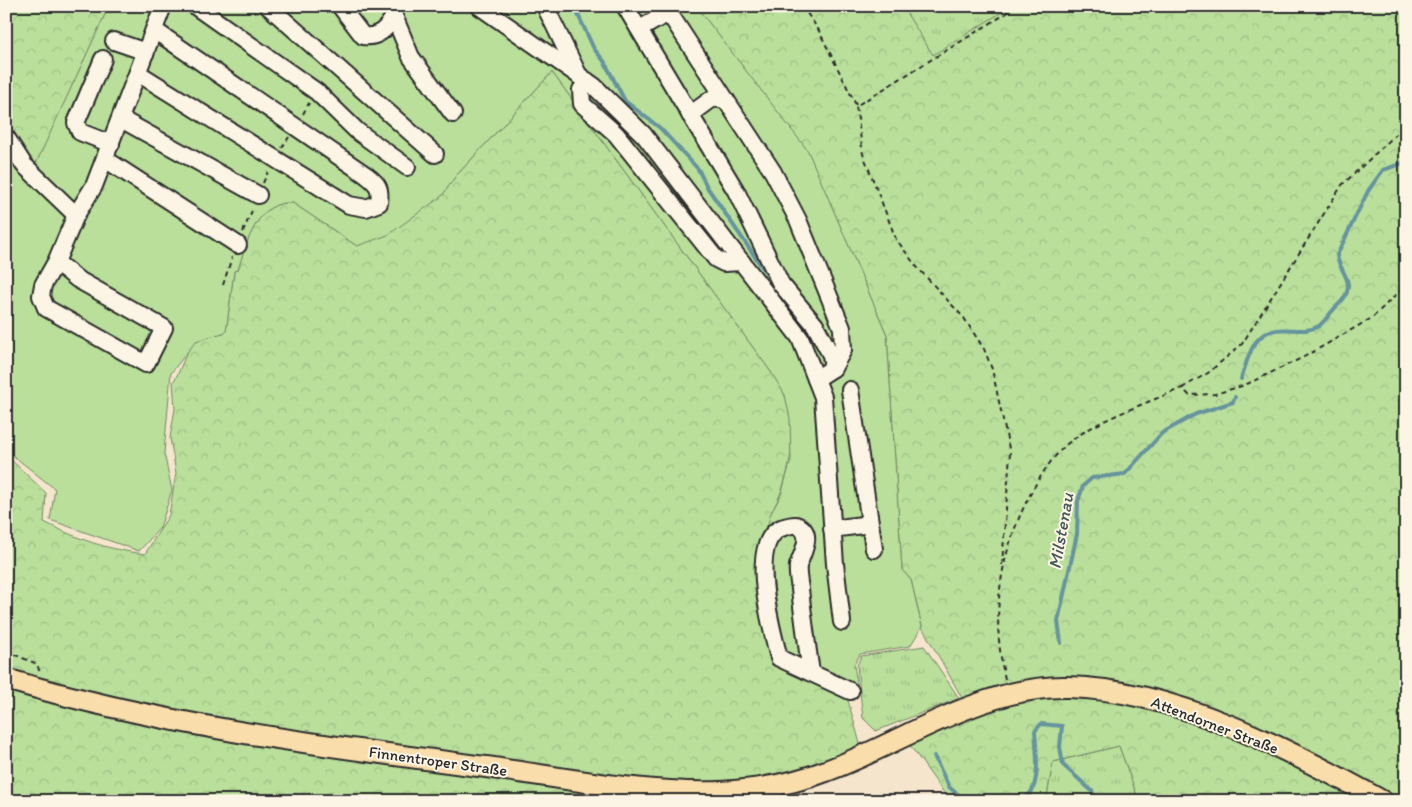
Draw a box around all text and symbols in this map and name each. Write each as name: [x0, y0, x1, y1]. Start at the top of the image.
water label: Milstenau: [1044, 490, 1079, 571]
street label: Attendorner Straße: [1149, 692, 1281, 758]
street label: Finnentroper Straße: [368, 742, 509, 780]

